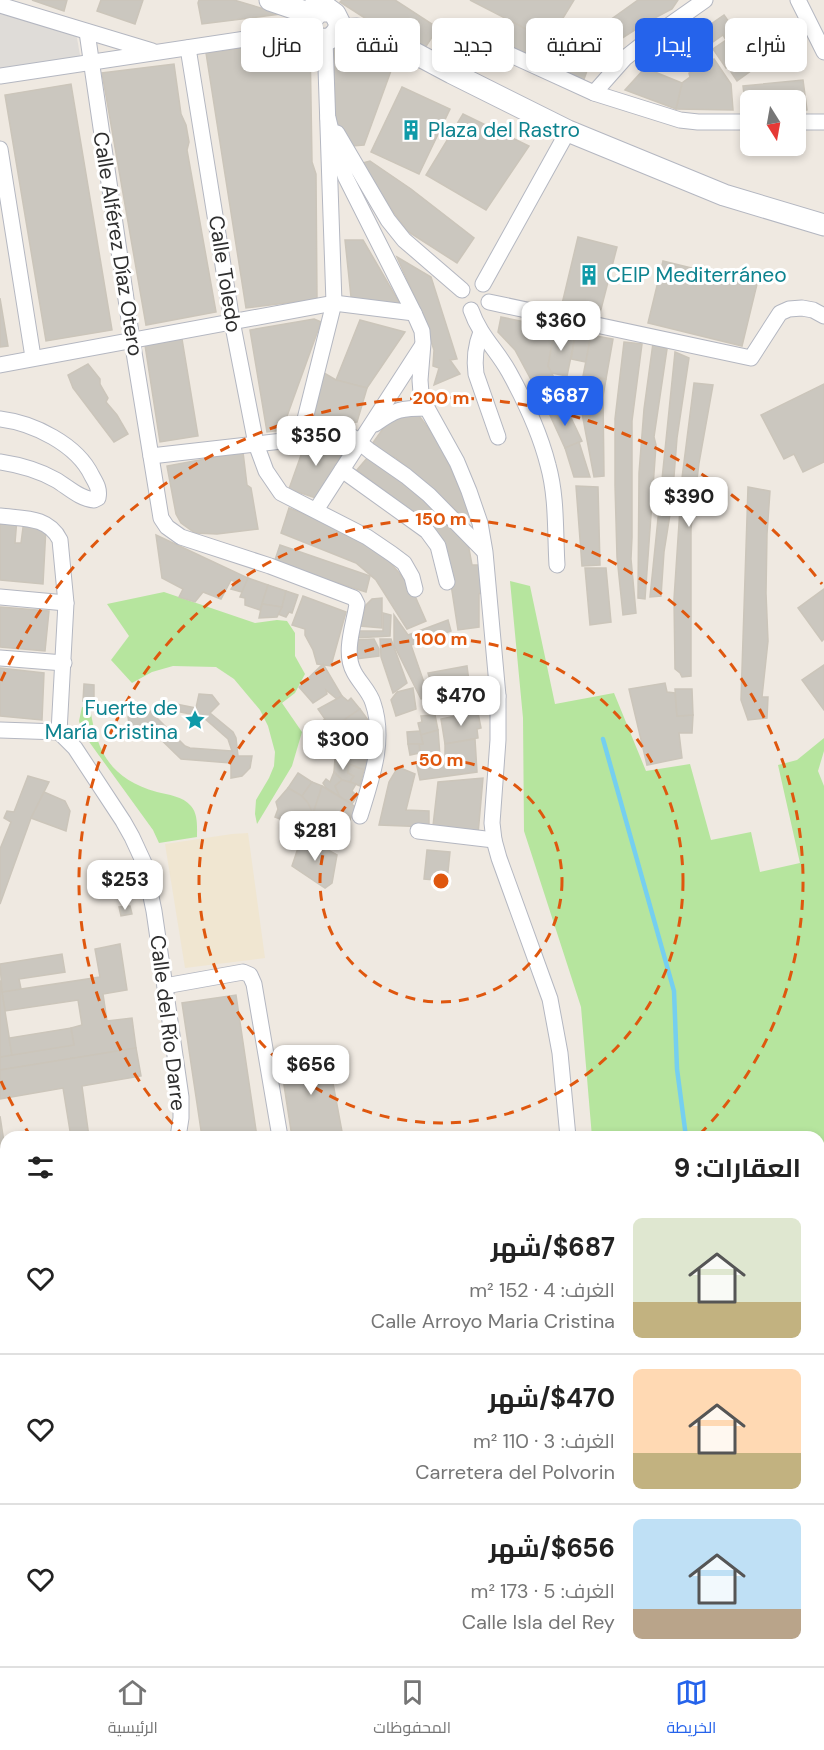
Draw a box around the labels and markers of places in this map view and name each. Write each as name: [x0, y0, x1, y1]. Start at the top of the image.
place label: Plaza del Rastro: [428, 116, 580, 144]
building icon: Plaza del Rastro: [399, 118, 423, 142]
place label: CEIP Mediterráneo: [606, 261, 787, 289]
building icon: CEIP Mediterráneo: [577, 263, 601, 287]
pin: $360: [525, 301, 597, 352]
pin: $687: [529, 376, 601, 427]
pin: $350: [280, 416, 352, 467]
pin: $390: [653, 477, 725, 528]
pin: $470: [425, 676, 497, 727]
place label: Fuerte de María Cristina: [45, 694, 178, 746]
place icon: Fuerte de María Cristina: [183, 708, 207, 732]
pin: $300: [307, 720, 379, 771]
pin: $281: [279, 811, 351, 862]
pin: $253: [89, 860, 161, 911]
centre of rings: [431, 871, 451, 891]
pin: $656: [275, 1045, 347, 1096]

